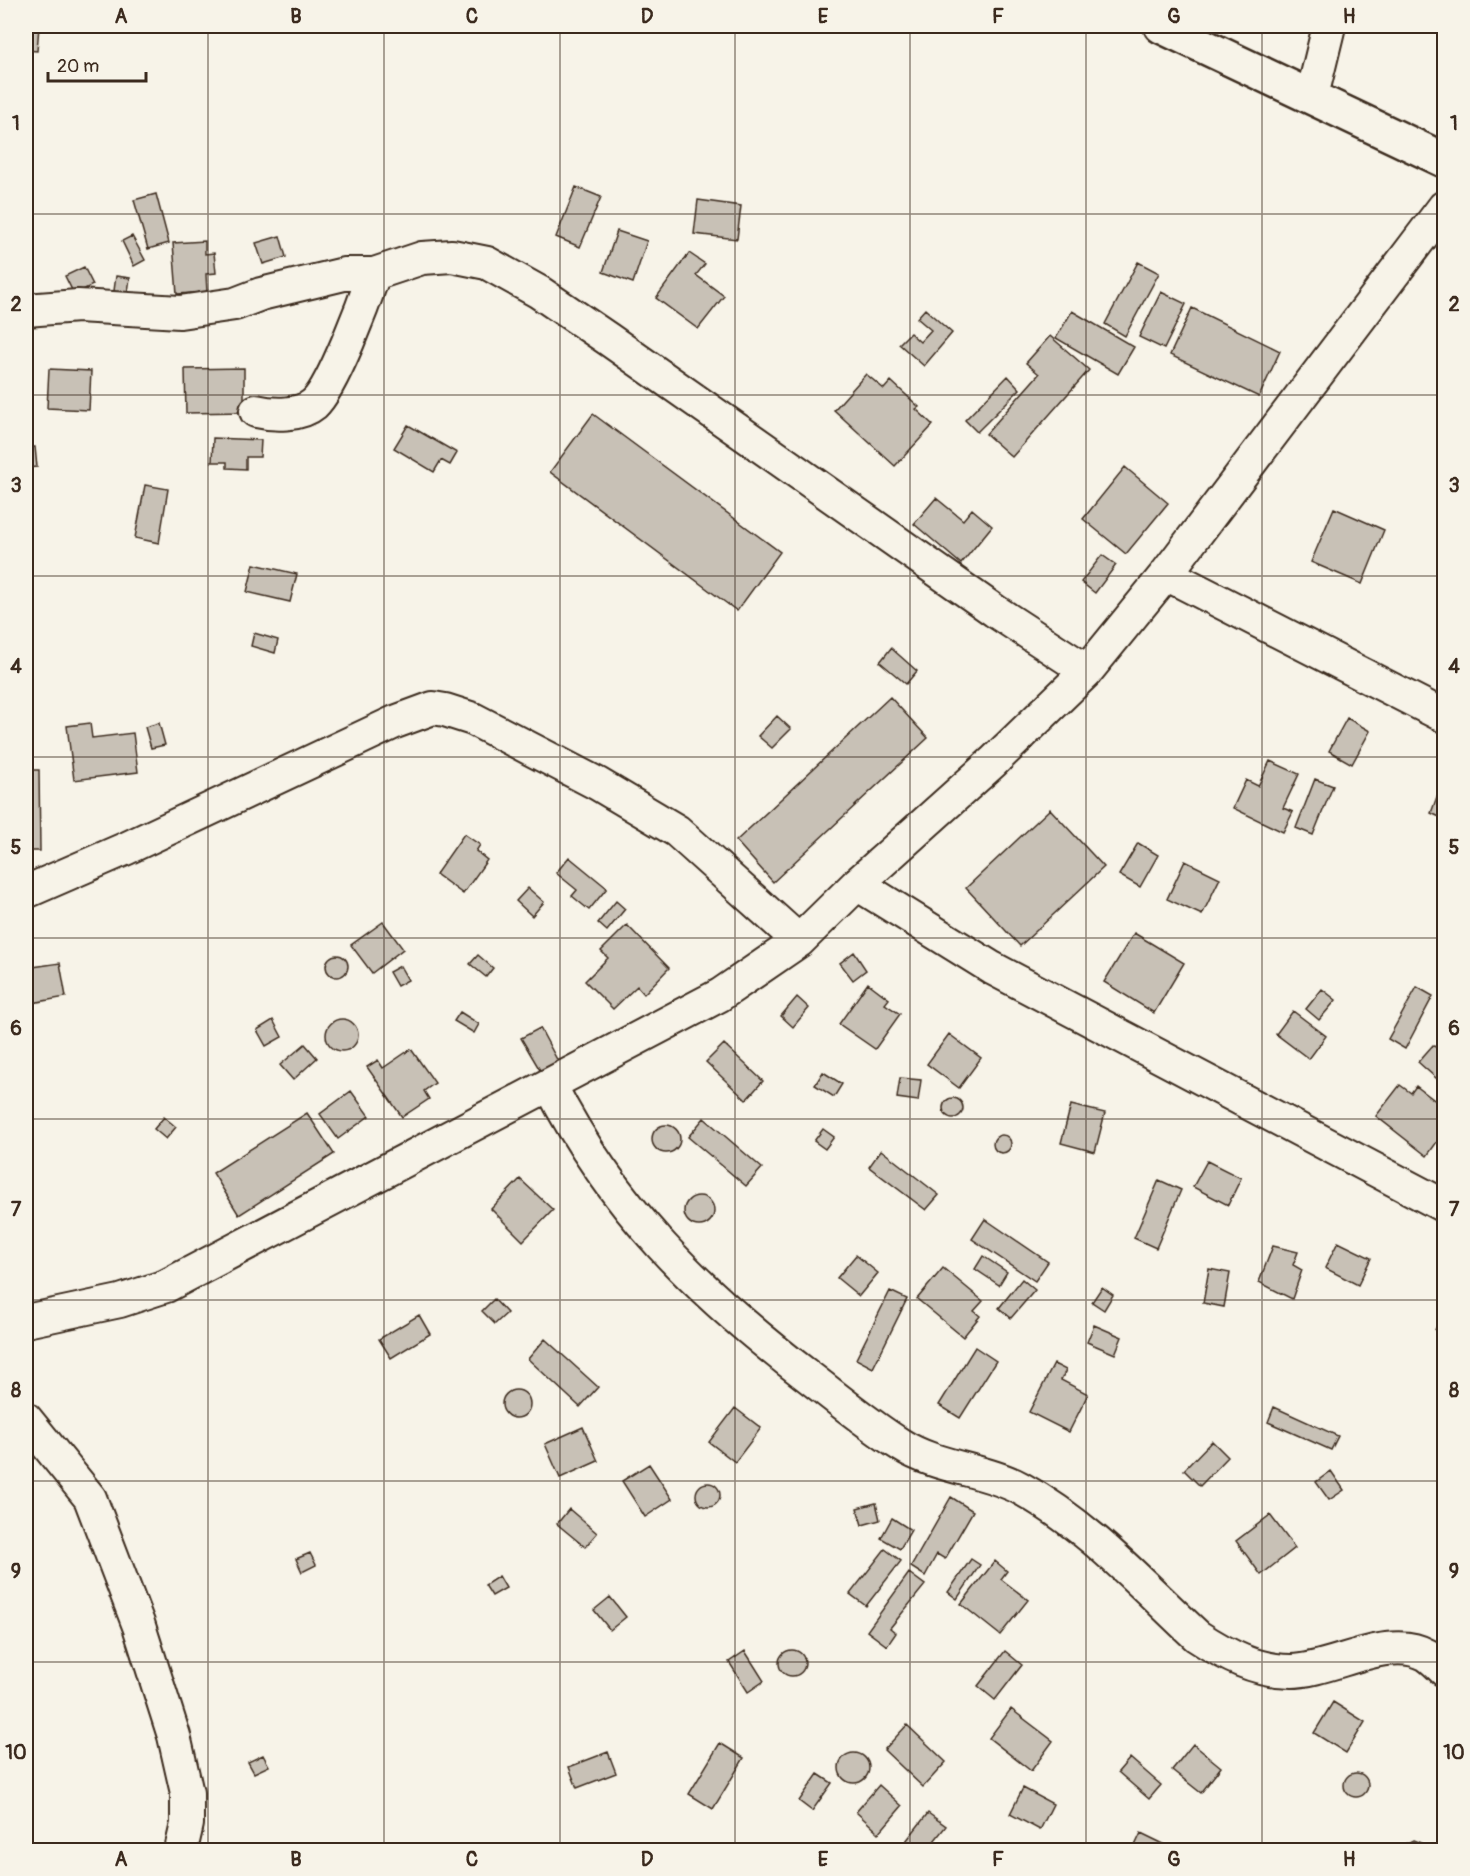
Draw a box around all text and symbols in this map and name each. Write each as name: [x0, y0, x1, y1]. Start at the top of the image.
text: A: [115, 4, 128, 29]
text: B: [290, 4, 302, 29]
text: C: [466, 4, 478, 29]
text: D: [641, 4, 654, 29]
text: E: [818, 4, 829, 29]
text: F: [992, 4, 1004, 29]
text: G: [1167, 4, 1181, 29]
text: H: [1343, 4, 1356, 29]
scale bar: [48, 45, 146, 83]
text: 20 m: [57, 55, 99, 78]
text: 1: [12, 111, 20, 136]
text: 1: [1450, 111, 1458, 136]
text: 2: [10, 292, 22, 317]
text: 2: [1448, 292, 1460, 317]
text: 3: [10, 473, 22, 498]
text: 3: [1448, 473, 1460, 498]
text: 4: [10, 654, 22, 679]
text: 4: [1448, 654, 1460, 679]
text: 5: [11, 835, 22, 860]
text: 5: [1449, 835, 1460, 860]
text: 6: [10, 1016, 22, 1041]
text: 6: [1448, 1016, 1460, 1041]
text: 7: [11, 1197, 22, 1222]
text: 7: [1449, 1197, 1460, 1222]
text: 8: [11, 1378, 21, 1403]
text: 8: [1449, 1378, 1459, 1403]
text: 9: [11, 1559, 21, 1584]
text: 9: [1449, 1559, 1459, 1584]
text: 10: [5, 1740, 27, 1765]
text: 10: [1443, 1740, 1465, 1765]
text: A: [115, 1847, 128, 1872]
text: B: [290, 1847, 302, 1872]
text: C: [466, 1847, 478, 1872]
text: D: [641, 1847, 654, 1872]
text: E: [818, 1847, 829, 1872]
text: F: [992, 1847, 1004, 1872]
text: G: [1167, 1847, 1181, 1872]
text: H: [1343, 1847, 1356, 1872]

